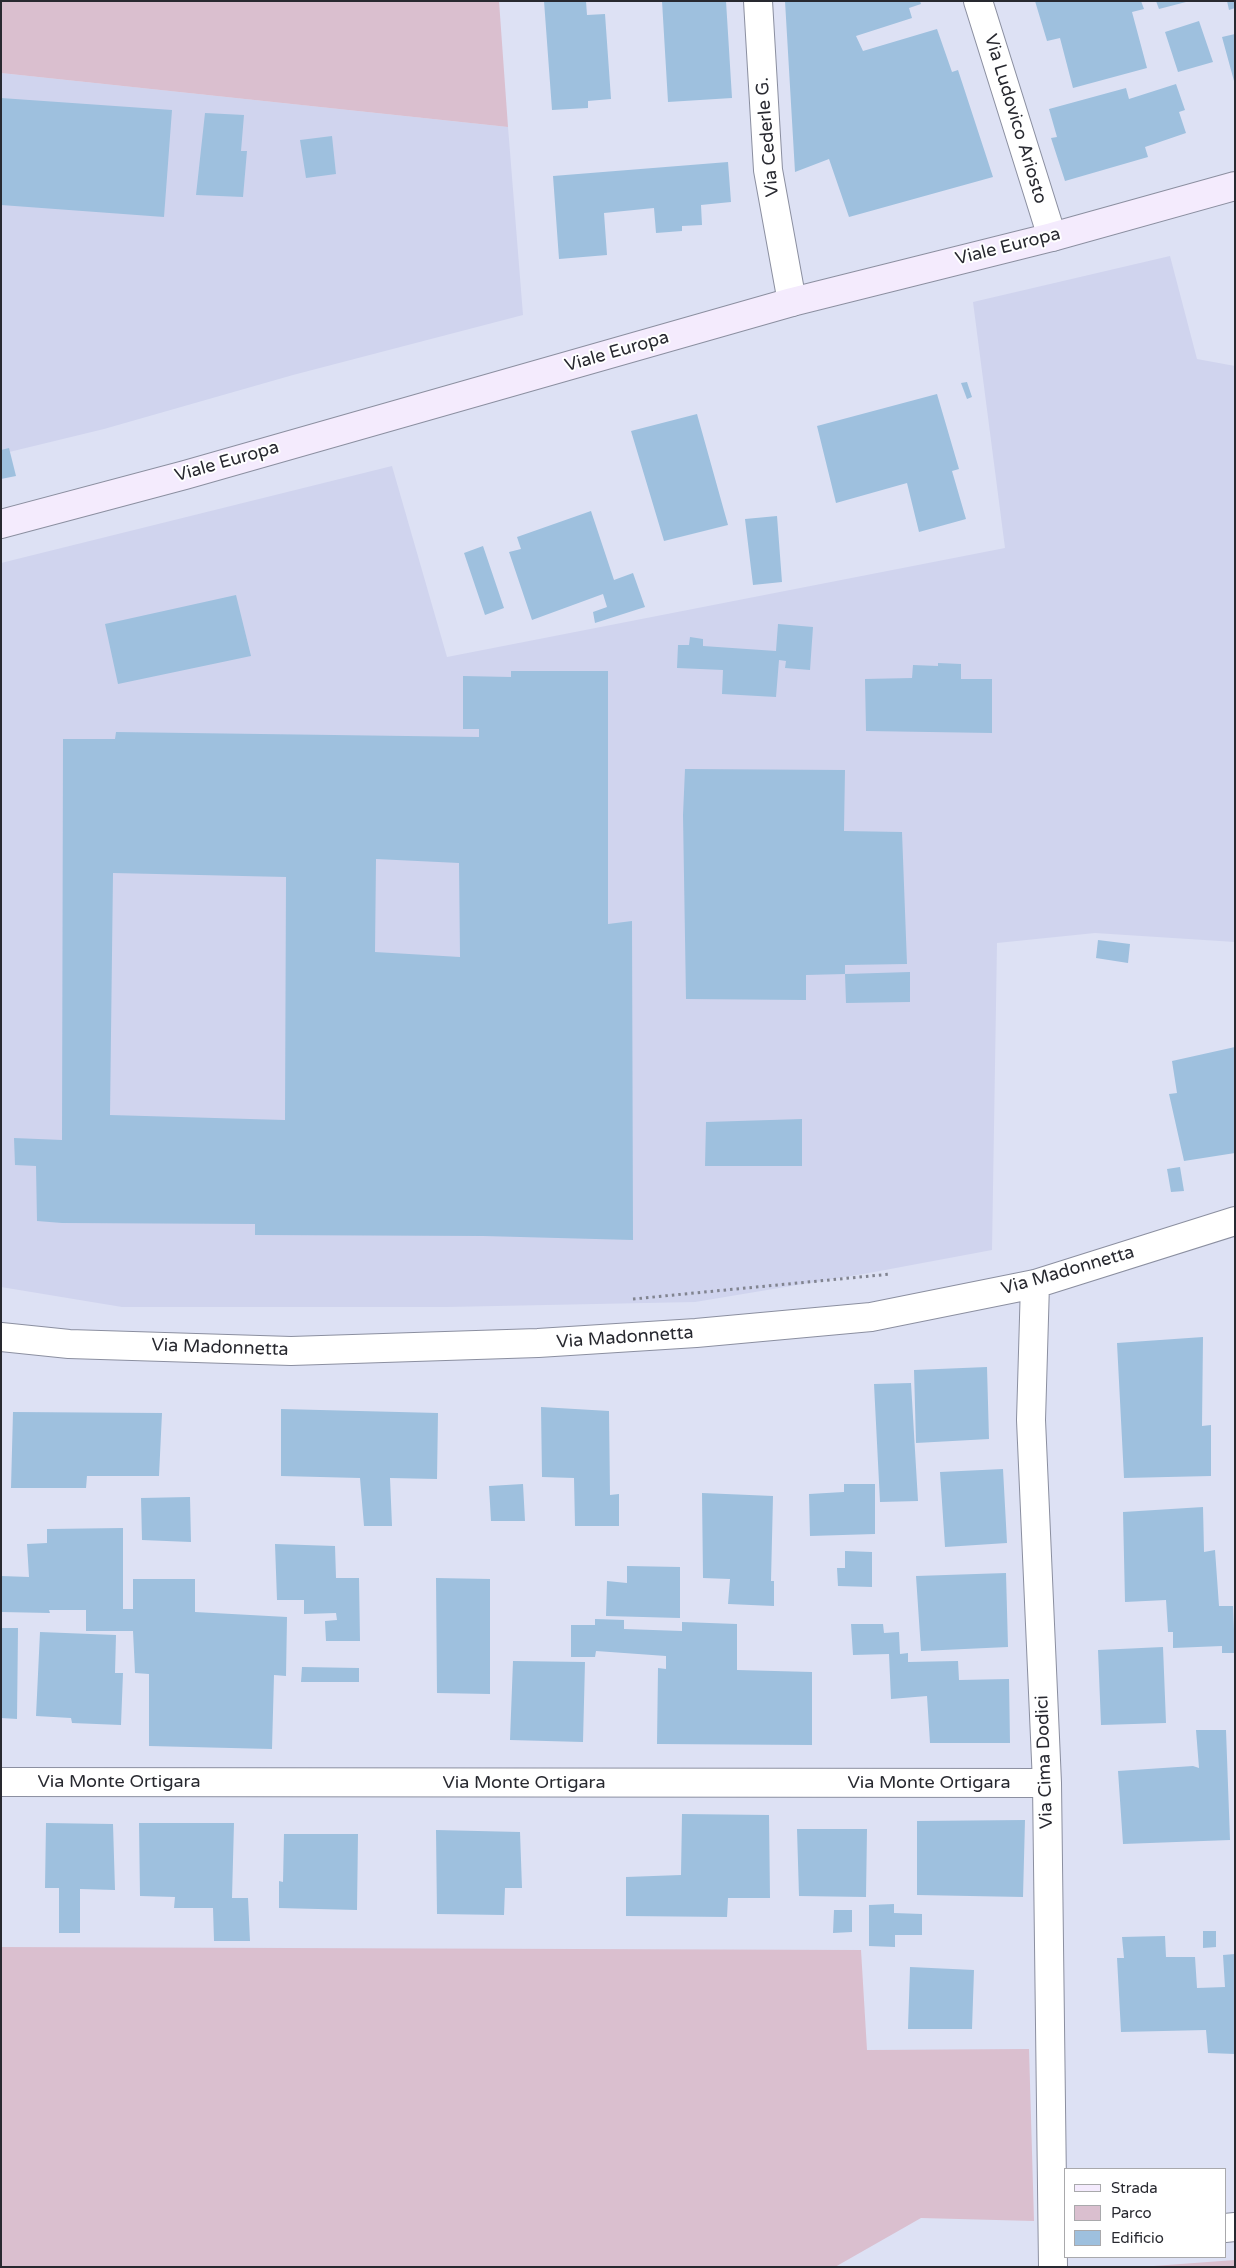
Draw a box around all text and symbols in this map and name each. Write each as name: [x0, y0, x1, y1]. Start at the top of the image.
street label: Via Ludovico Ariosto: [979, 32, 1051, 206]
street label: Via Cederle G.: [752, 76, 784, 198]
street label: Viale Europa: [953, 224, 1063, 270]
street label: Viale Europa: [562, 327, 672, 377]
street label: Viale Europa: [172, 437, 282, 487]
street label: Via Madonnetta: [999, 1242, 1137, 1300]
street label: Via Madonnetta: [556, 1322, 694, 1354]
street label: Via Madonnetta: [151, 1335, 289, 1361]
street label: Via Cima Dodici: [1032, 1695, 1058, 1829]
street label: Via Monte Ortigara: [37, 1771, 201, 1793]
street label: Via Monte Ortigara: [442, 1772, 606, 1794]
street label: Via Monte Ortigara: [847, 1772, 1011, 1794]
legend: [1064, 2168, 1226, 2258]
text: Strada: [1111, 2179, 1158, 2197]
text: Parco: [1111, 2204, 1152, 2222]
text: Edificio: [1111, 2229, 1164, 2247]

